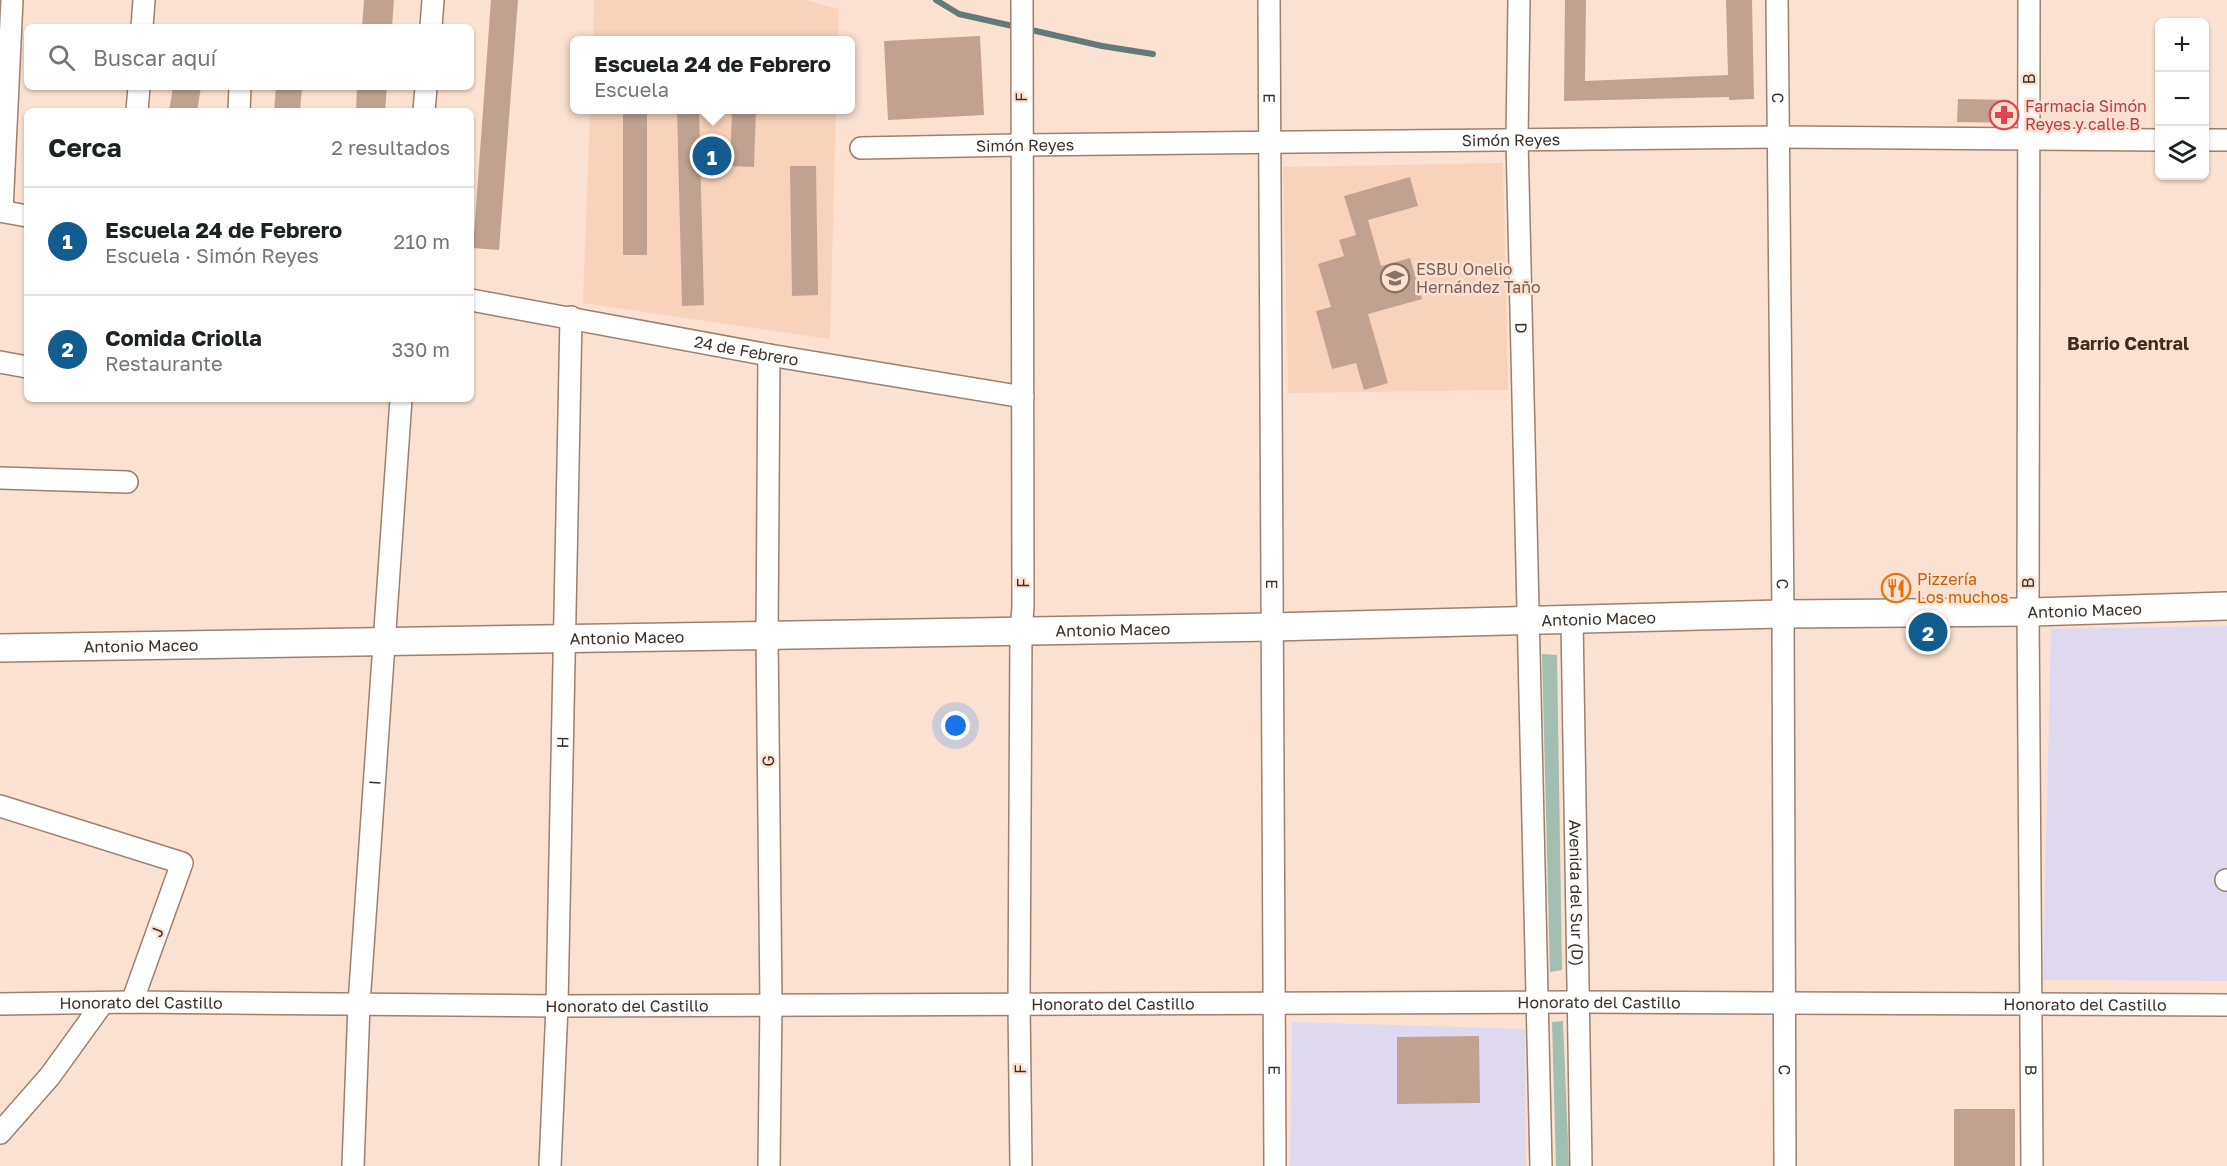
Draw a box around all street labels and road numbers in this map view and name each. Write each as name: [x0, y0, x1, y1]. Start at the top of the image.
street label: B: [2019, 74, 2039, 84]
street label: F: [1011, 92, 1031, 102]
street label: C: [1768, 92, 1788, 104]
street label: E: [1259, 93, 1280, 103]
street label: Simón Reyes: [1462, 129, 1560, 150]
street label: Simón Reyes: [976, 134, 1074, 156]
street label: D: [1511, 322, 1532, 334]
street label: 24 de Febrero: [693, 331, 800, 370]
street label: F: [1013, 578, 1033, 588]
street label: C: [1773, 578, 1793, 590]
street label: B: [2018, 578, 2038, 588]
street label: E: [1262, 579, 1282, 589]
street label: Antonio Maceo: [2027, 599, 2142, 622]
street label: Antonio Maceo: [1541, 607, 1656, 630]
street label: Antonio Maceo: [1055, 619, 1170, 641]
street label: Antonio Maceo: [569, 627, 684, 649]
street label: Antonio Maceo: [84, 635, 198, 657]
street label: H: [552, 736, 572, 748]
street label: G: [758, 755, 778, 767]
street label: I: [364, 779, 385, 786]
street label: Avenida del Sur (D): [1565, 820, 1588, 966]
street label: J: [146, 924, 168, 940]
street label: Honorato del Castillo: [59, 992, 223, 1013]
street label: Honorato del Castillo: [1517, 992, 1681, 1012]
street label: Honorato del Castillo: [1031, 994, 1195, 1014]
street label: Honorato del Castillo: [2003, 994, 2167, 1015]
street label: Honorato del Castillo: [545, 995, 709, 1016]
street label: F: [1010, 1064, 1030, 1074]
street label: C: [1775, 1064, 1795, 1076]
street label: E: [1264, 1065, 1285, 1075]
street label: B: [2021, 1065, 2041, 1075]

